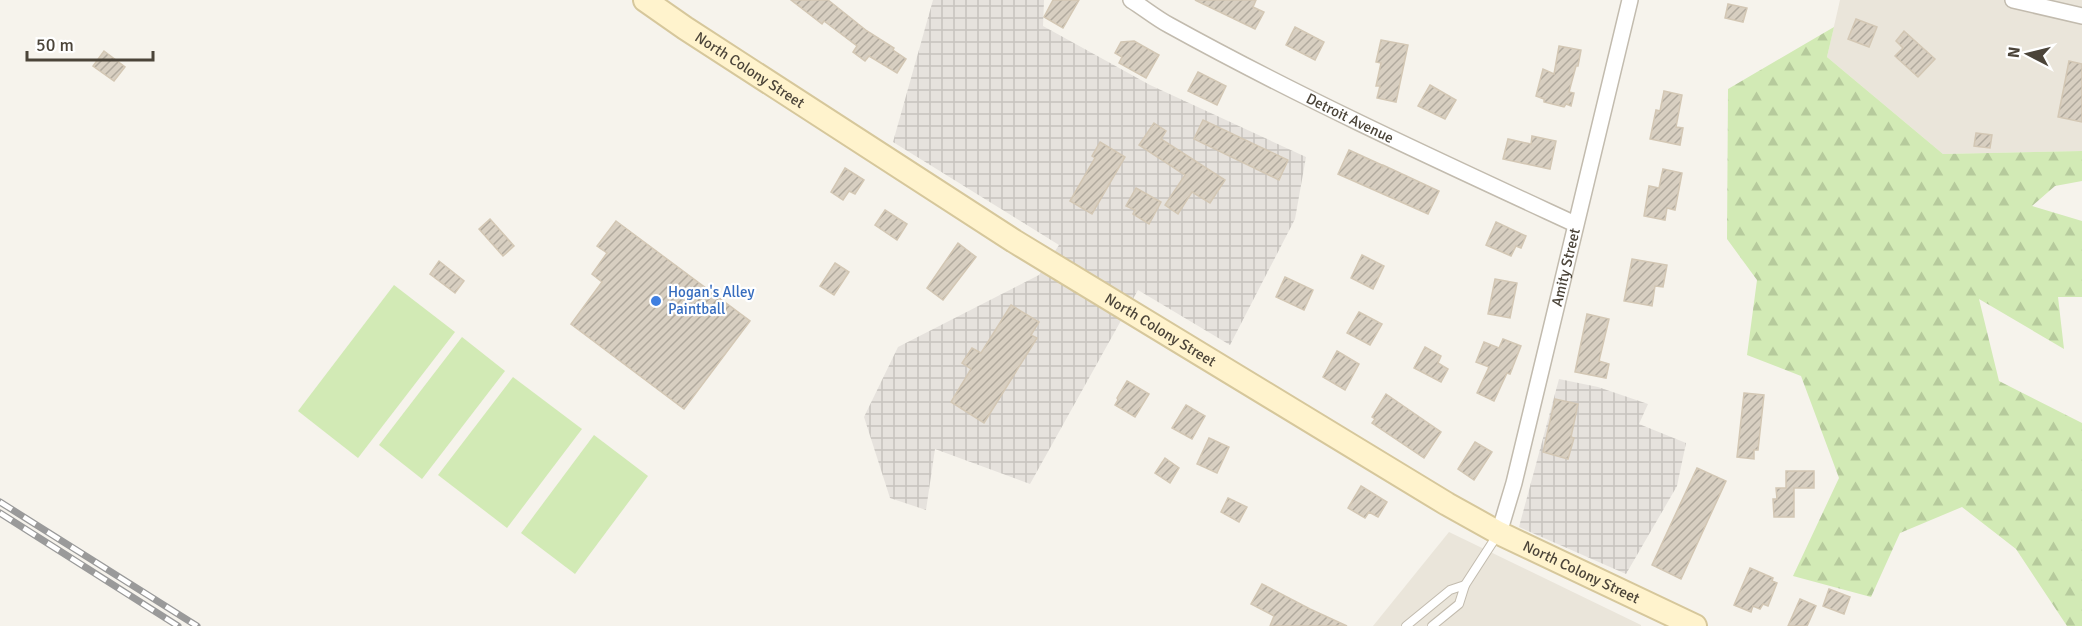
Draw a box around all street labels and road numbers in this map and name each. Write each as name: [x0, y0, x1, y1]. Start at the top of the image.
street label: North Colony Street: [692, 28, 808, 112]
street label: Detroit Avenue: [1303, 89, 1397, 147]
street label: Amity Street: [1548, 226, 1584, 308]
street label: North Colony Street: [1101, 289, 1219, 371]
street label: North Colony Street: [1520, 537, 1642, 607]

